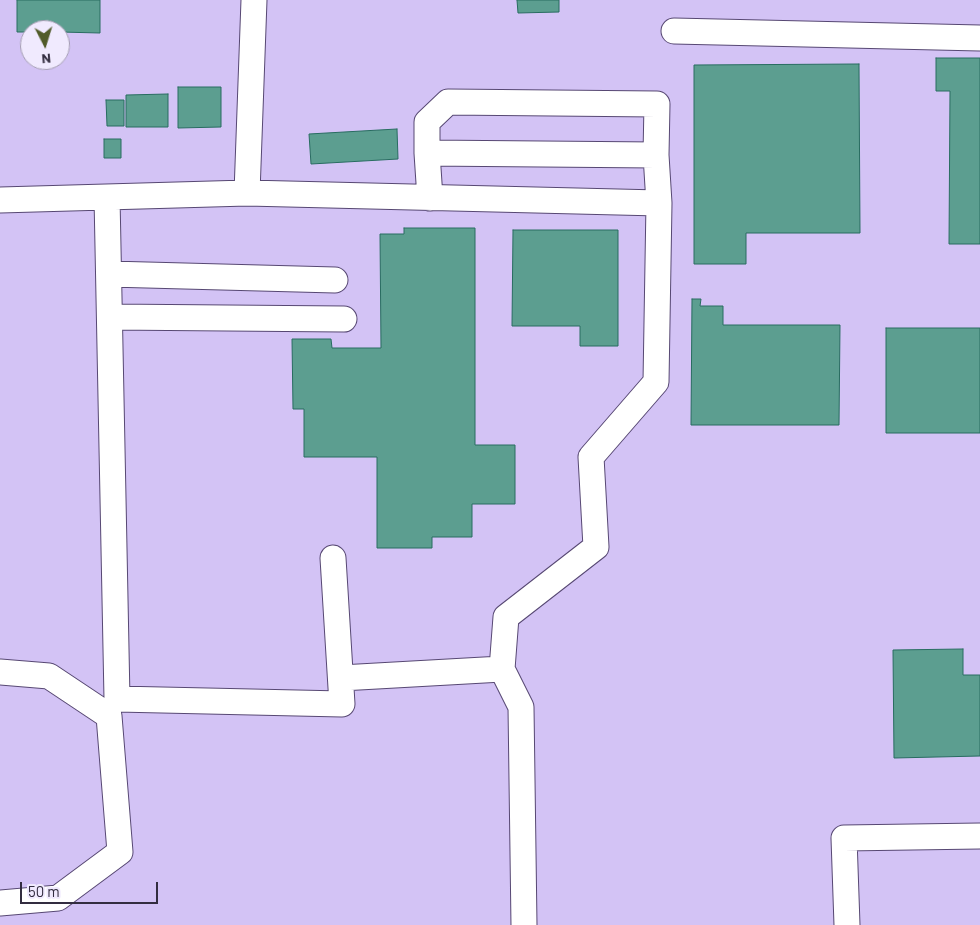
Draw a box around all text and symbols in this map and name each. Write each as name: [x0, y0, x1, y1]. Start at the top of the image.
north arrow: [20, 20, 70, 70]
text: N: [41, 51, 52, 68]
scale bar: [22, 872, 160, 904]
text: 50 m: [28, 882, 60, 900]

